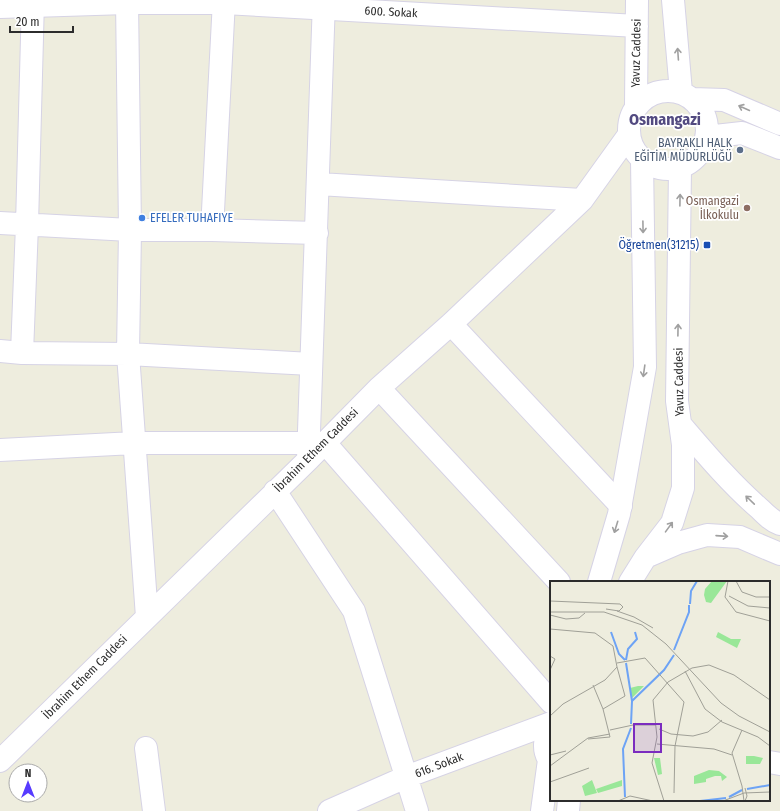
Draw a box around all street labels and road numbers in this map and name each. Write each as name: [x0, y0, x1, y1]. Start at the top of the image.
street label: 600. Sokak: [364, 4, 418, 20]
street label: Yavuz Caddesi: [628, 19, 644, 87]
street label: Yavuz Caddesi: [671, 348, 687, 416]
street label: İbrahim Ethem Caddesi: [270, 404, 361, 495]
street label: İbrahim Ethem Caddesi: [39, 631, 130, 722]
street label: 616. Sokak: [413, 749, 465, 781]

